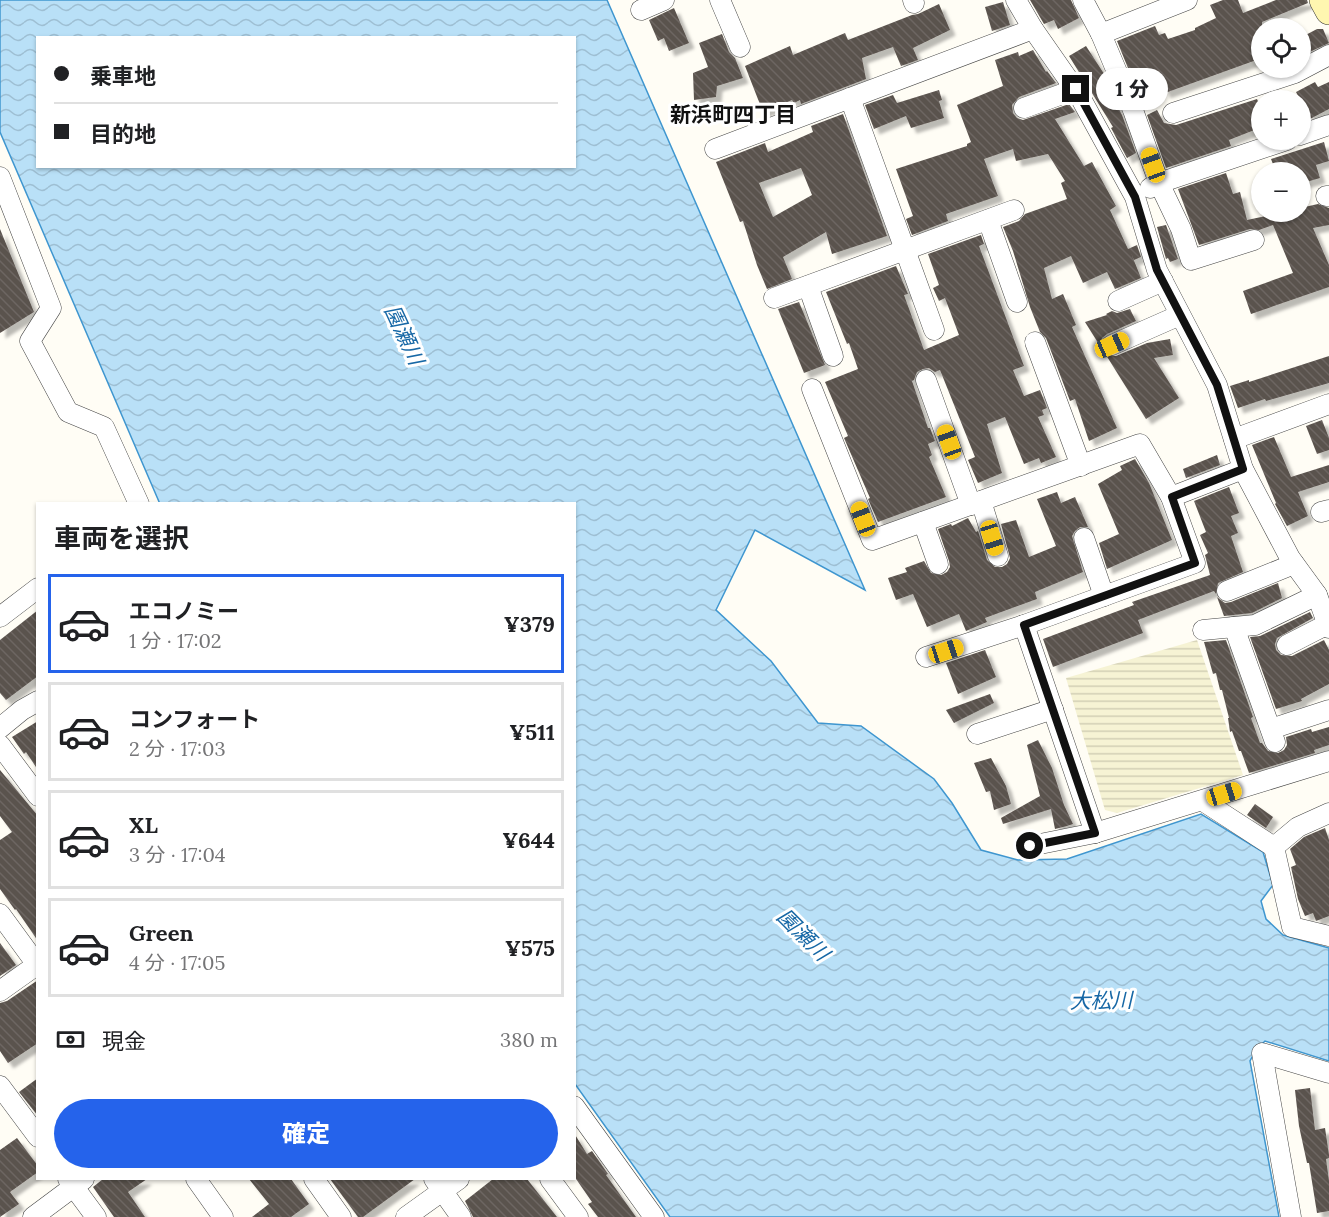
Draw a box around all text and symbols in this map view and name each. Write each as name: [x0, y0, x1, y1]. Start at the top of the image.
map controls: [1251, 18, 1311, 222]
button: locate: [1251, 18, 1311, 78]
text: 乗車地: [90, 62, 156, 90]
callout: 1 分: [1097, 68, 1169, 110]
route end: [1062, 75, 1089, 102]
text: 1 分: [1115, 76, 1149, 101]
button: +: [1251, 90, 1311, 150]
district label: 新浜町四丁目: [670, 101, 796, 128]
text: 目的地: [90, 120, 156, 148]
car: [1138, 145, 1168, 185]
button: −: [1251, 162, 1311, 222]
water label: 園瀬川: [379, 301, 431, 371]
car: [1092, 329, 1132, 361]
car: [934, 422, 964, 462]
car: [848, 499, 878, 539]
car: [978, 518, 1006, 558]
text: 車両を選択: [54, 521, 189, 555]
icon: car: [57, 597, 111, 651]
text: エコノミー: [129, 597, 239, 625]
text: ¥379: [504, 610, 555, 638]
text: 1 分 · 17:02: [129, 628, 222, 653]
car: [926, 637, 966, 665]
icon: car: [57, 705, 111, 759]
text: コンフォート: [129, 705, 260, 733]
text: ¥511: [509, 718, 555, 746]
text: 2 分 · 17:03: [129, 736, 226, 761]
car: [1204, 780, 1244, 808]
text: XL: [129, 811, 158, 839]
icon: car: [57, 813, 111, 867]
text: ¥644: [502, 826, 555, 854]
route start: [1016, 832, 1043, 859]
text: 3 分 · 17:04: [129, 842, 226, 867]
water label: 園瀬川: [772, 903, 837, 968]
text: Green: [129, 919, 194, 947]
icon: car: [57, 921, 111, 975]
text: ¥575: [505, 934, 555, 962]
text: 4 分 · 17:05: [129, 950, 225, 975]
water label: 大松川: [1069, 986, 1135, 1015]
icon: cash: [54, 1023, 87, 1056]
text: 現金: [102, 1027, 146, 1055]
text: 380 m: [500, 1027, 558, 1052]
button: 確定: [54, 1099, 558, 1168]

